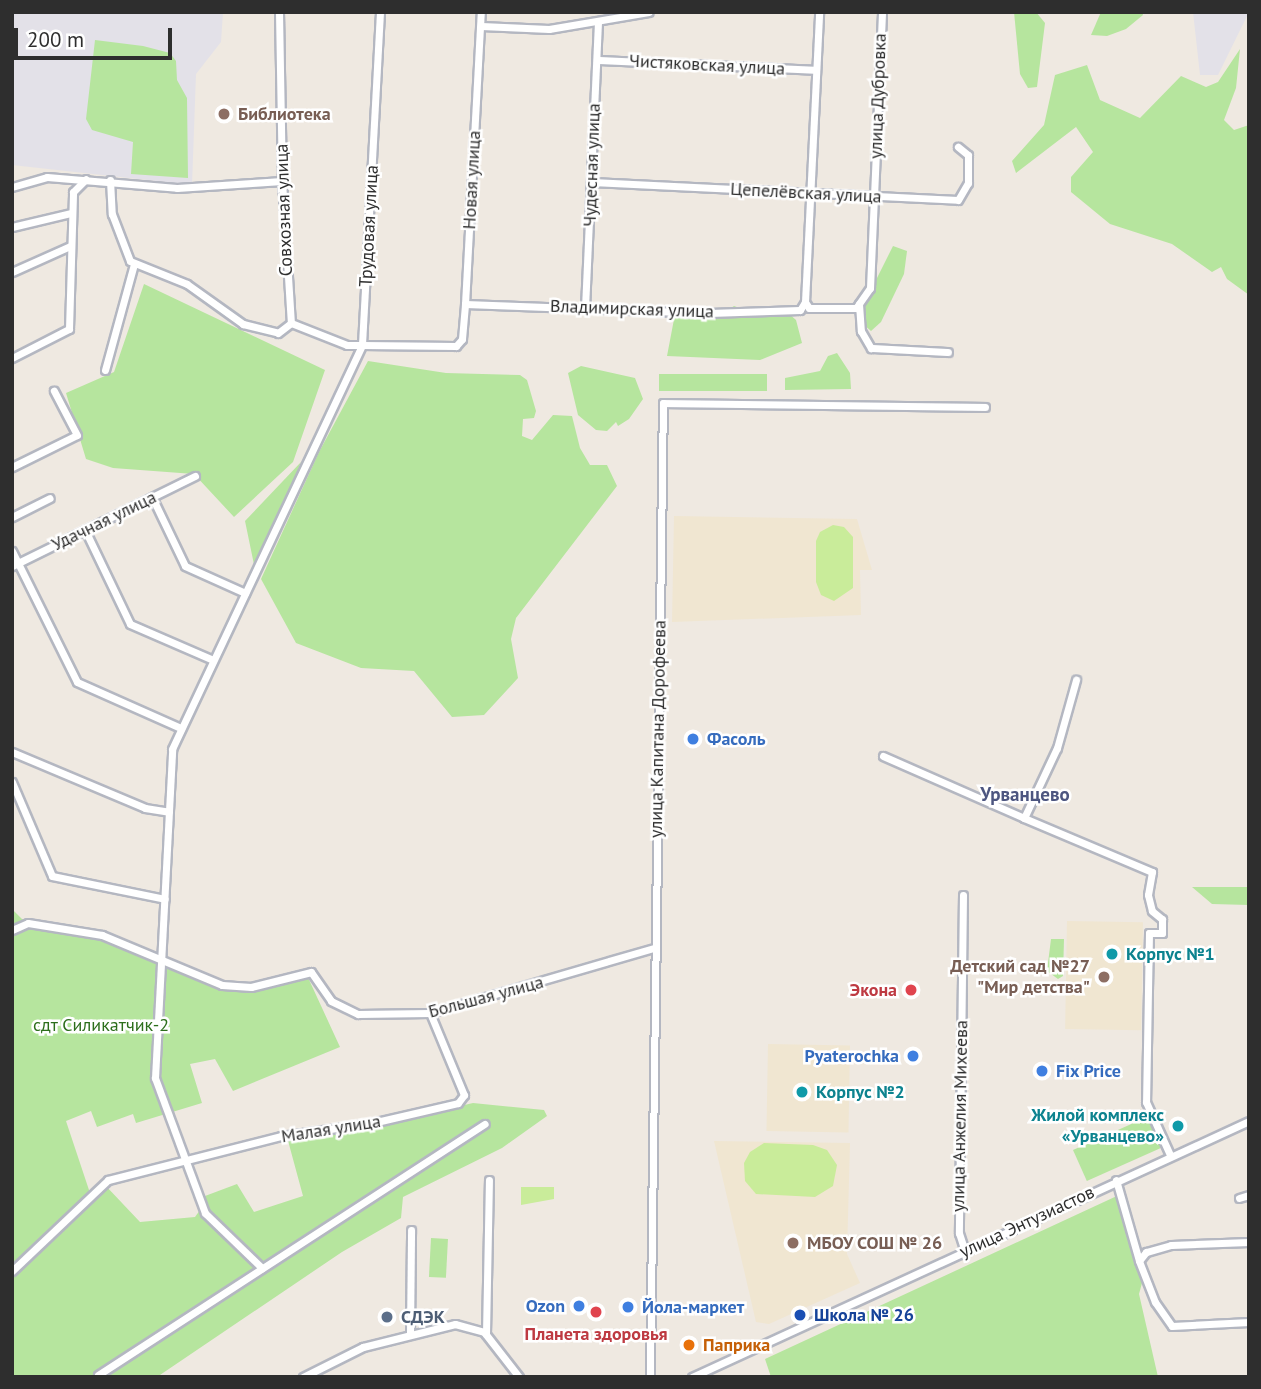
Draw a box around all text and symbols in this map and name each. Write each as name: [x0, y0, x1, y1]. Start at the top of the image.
scale bar: [18, 14, 175, 58]
text: 200 m: [27, 26, 84, 53]
street label: улица Дубровка: [865, 33, 891, 159]
street label: Чистяковская улица: [628, 50, 786, 80]
place label: Библиотека: [238, 103, 331, 125]
street label: Чудесная улица: [579, 103, 605, 227]
marker: Библиотека: [216, 106, 232, 122]
street label: Новая улица: [459, 130, 485, 230]
street label: Совхозная улица: [271, 143, 297, 277]
street label: Трудовая улица: [355, 164, 383, 288]
street label: Цепелёвская улица: [730, 178, 882, 208]
street label: Владимирская улица: [550, 295, 714, 323]
street label: Удачная улица: [48, 486, 160, 556]
street label: улица Капитана Дорофеева: [645, 620, 671, 838]
place label: Фасоль: [707, 728, 766, 750]
marker: Фасоль: [685, 731, 701, 747]
district label: Урванцево: [980, 784, 1070, 806]
place label: Корпус №1: [1126, 943, 1215, 965]
marker: Корпус №1: [1104, 946, 1120, 962]
place label: Детский сад №27 "Мир детства": [950, 956, 1090, 998]
marker: Детский сад №27 "Мир детства": [1096, 969, 1112, 985]
street label: Большая улица: [426, 971, 546, 1023]
place label: Экона: [850, 979, 897, 1001]
marker: Экона: [903, 982, 919, 998]
park label: сдт Силикатчик-2: [33, 1014, 169, 1036]
street label: улица Анжелия Михеева: [948, 1020, 972, 1212]
place label: Pyaterochka: [804, 1045, 899, 1067]
marker: Pyaterochka: [905, 1048, 921, 1064]
place label: Fix Price: [1056, 1060, 1122, 1082]
marker: Fix Price: [1034, 1063, 1050, 1079]
place label: Корпус №2: [816, 1081, 905, 1103]
marker: Корпус №2: [794, 1084, 810, 1100]
place label: Жилой комплекс «Урванцево»: [1031, 1105, 1164, 1148]
street label: Малая улица: [280, 1110, 382, 1148]
marker: Жилой комплекс «Урванцево»: [1170, 1118, 1186, 1134]
street label: улица Энтузиастов: [956, 1181, 1098, 1263]
place label: МБОУ СОШ № 26: [807, 1232, 943, 1254]
marker: МБОУ СОШ № 26: [785, 1235, 801, 1251]
place label: Ozon: [526, 1295, 565, 1317]
place label: Йола-маркет: [642, 1296, 744, 1318]
marker: Ozon: [571, 1298, 587, 1314]
marker: Йола-маркет: [620, 1299, 636, 1315]
marker: Планета здоровья: [588, 1304, 604, 1320]
place label: Школа № 26: [814, 1304, 914, 1326]
place label: СДЭК: [401, 1306, 445, 1328]
marker: Школа № 26: [792, 1307, 808, 1323]
marker: СДЭК: [379, 1309, 395, 1325]
place label: Планета здоровья: [524, 1323, 668, 1345]
place label: Паприка: [703, 1334, 770, 1356]
marker: Паприка: [681, 1337, 697, 1353]

